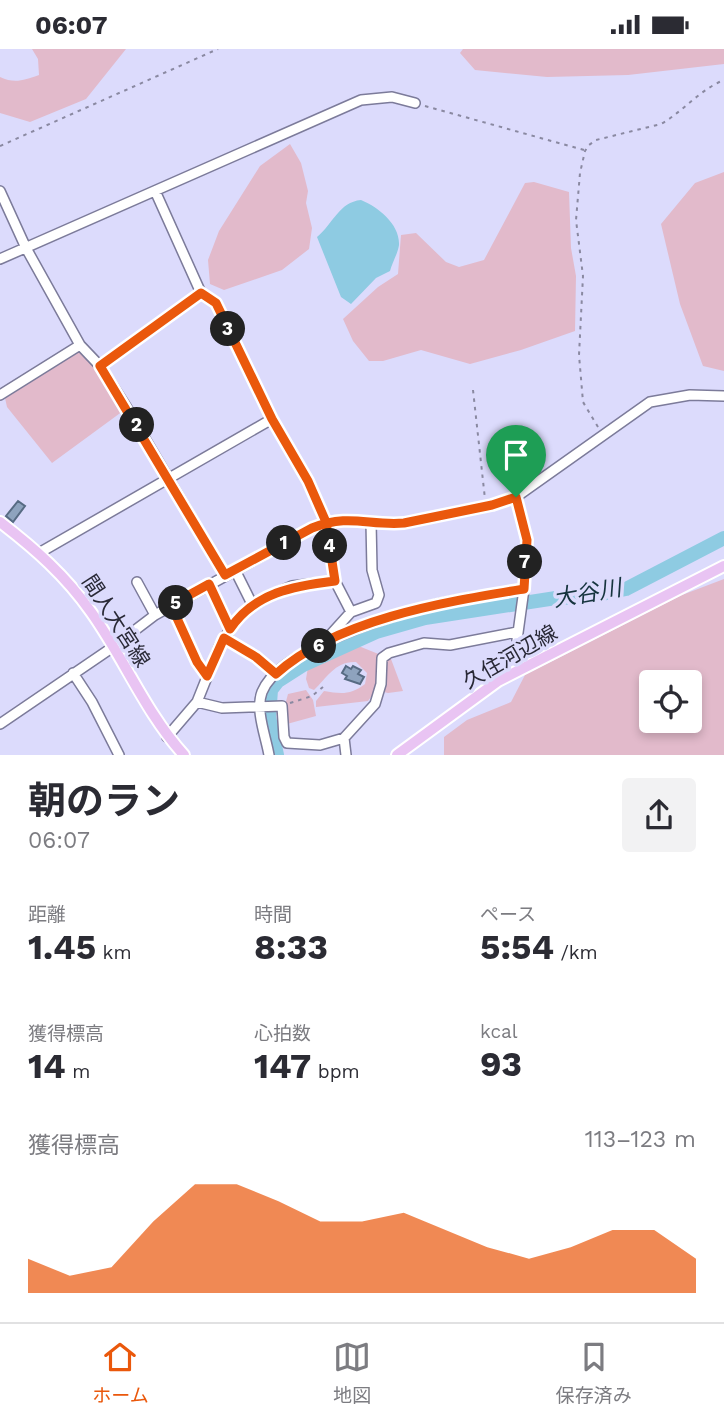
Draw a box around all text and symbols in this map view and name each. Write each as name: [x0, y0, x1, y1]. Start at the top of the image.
text: 06:07: [35, 10, 108, 40]
pin: 3: [210, 311, 246, 347]
text: 3: [222, 317, 233, 340]
pin: 2: [120, 407, 154, 443]
text: 2: [131, 413, 142, 436]
pin: [486, 425, 546, 497]
icon: arrive: [497, 436, 535, 474]
pin: 1: [266, 525, 302, 561]
pin: 4: [312, 529, 348, 563]
text: 1: [279, 531, 288, 554]
text: 4: [323, 534, 336, 557]
pin: 7: [508, 545, 542, 579]
text: 7: [519, 550, 530, 573]
street label: 間人大宮線: [77, 570, 155, 672]
water label: 大谷川: [551, 574, 626, 613]
pin: 5: [158, 585, 194, 621]
text: 5: [170, 591, 181, 614]
street label: 久住河辺線: [458, 619, 561, 694]
pin: 6: [302, 629, 336, 663]
text: 6: [313, 634, 324, 657]
map controls: [639, 670, 702, 733]
button: locate: [639, 670, 702, 733]
button: share: [622, 778, 696, 852]
text: 朝のラン: [28, 779, 180, 823]
text: 06:07: [28, 827, 90, 854]
text: 距離: [28, 903, 66, 926]
text: 時間: [254, 903, 292, 926]
text: ペース: [480, 903, 536, 926]
text: 1.45: [28, 926, 96, 968]
text: 8:33: [254, 926, 328, 968]
text: 5:54: [480, 926, 554, 968]
text: km: [96, 941, 131, 964]
text: /km: [554, 941, 598, 964]
text: kcal: [480, 1020, 518, 1043]
text: 獲得標高: [28, 1022, 104, 1045]
text: 心拍数: [254, 1022, 311, 1045]
text: 93: [480, 1043, 522, 1085]
text: 14: [28, 1045, 66, 1087]
text: 147: [254, 1045, 311, 1087]
text: m: [66, 1060, 90, 1083]
text: bpm: [311, 1060, 360, 1083]
text: 113–123 m: [585, 1126, 696, 1153]
text: 獲得標高: [28, 1132, 120, 1159]
tab: ホーム: [92, 1338, 149, 1407]
tab: 地図: [333, 1338, 371, 1407]
tab: 保存済み: [556, 1338, 632, 1407]

